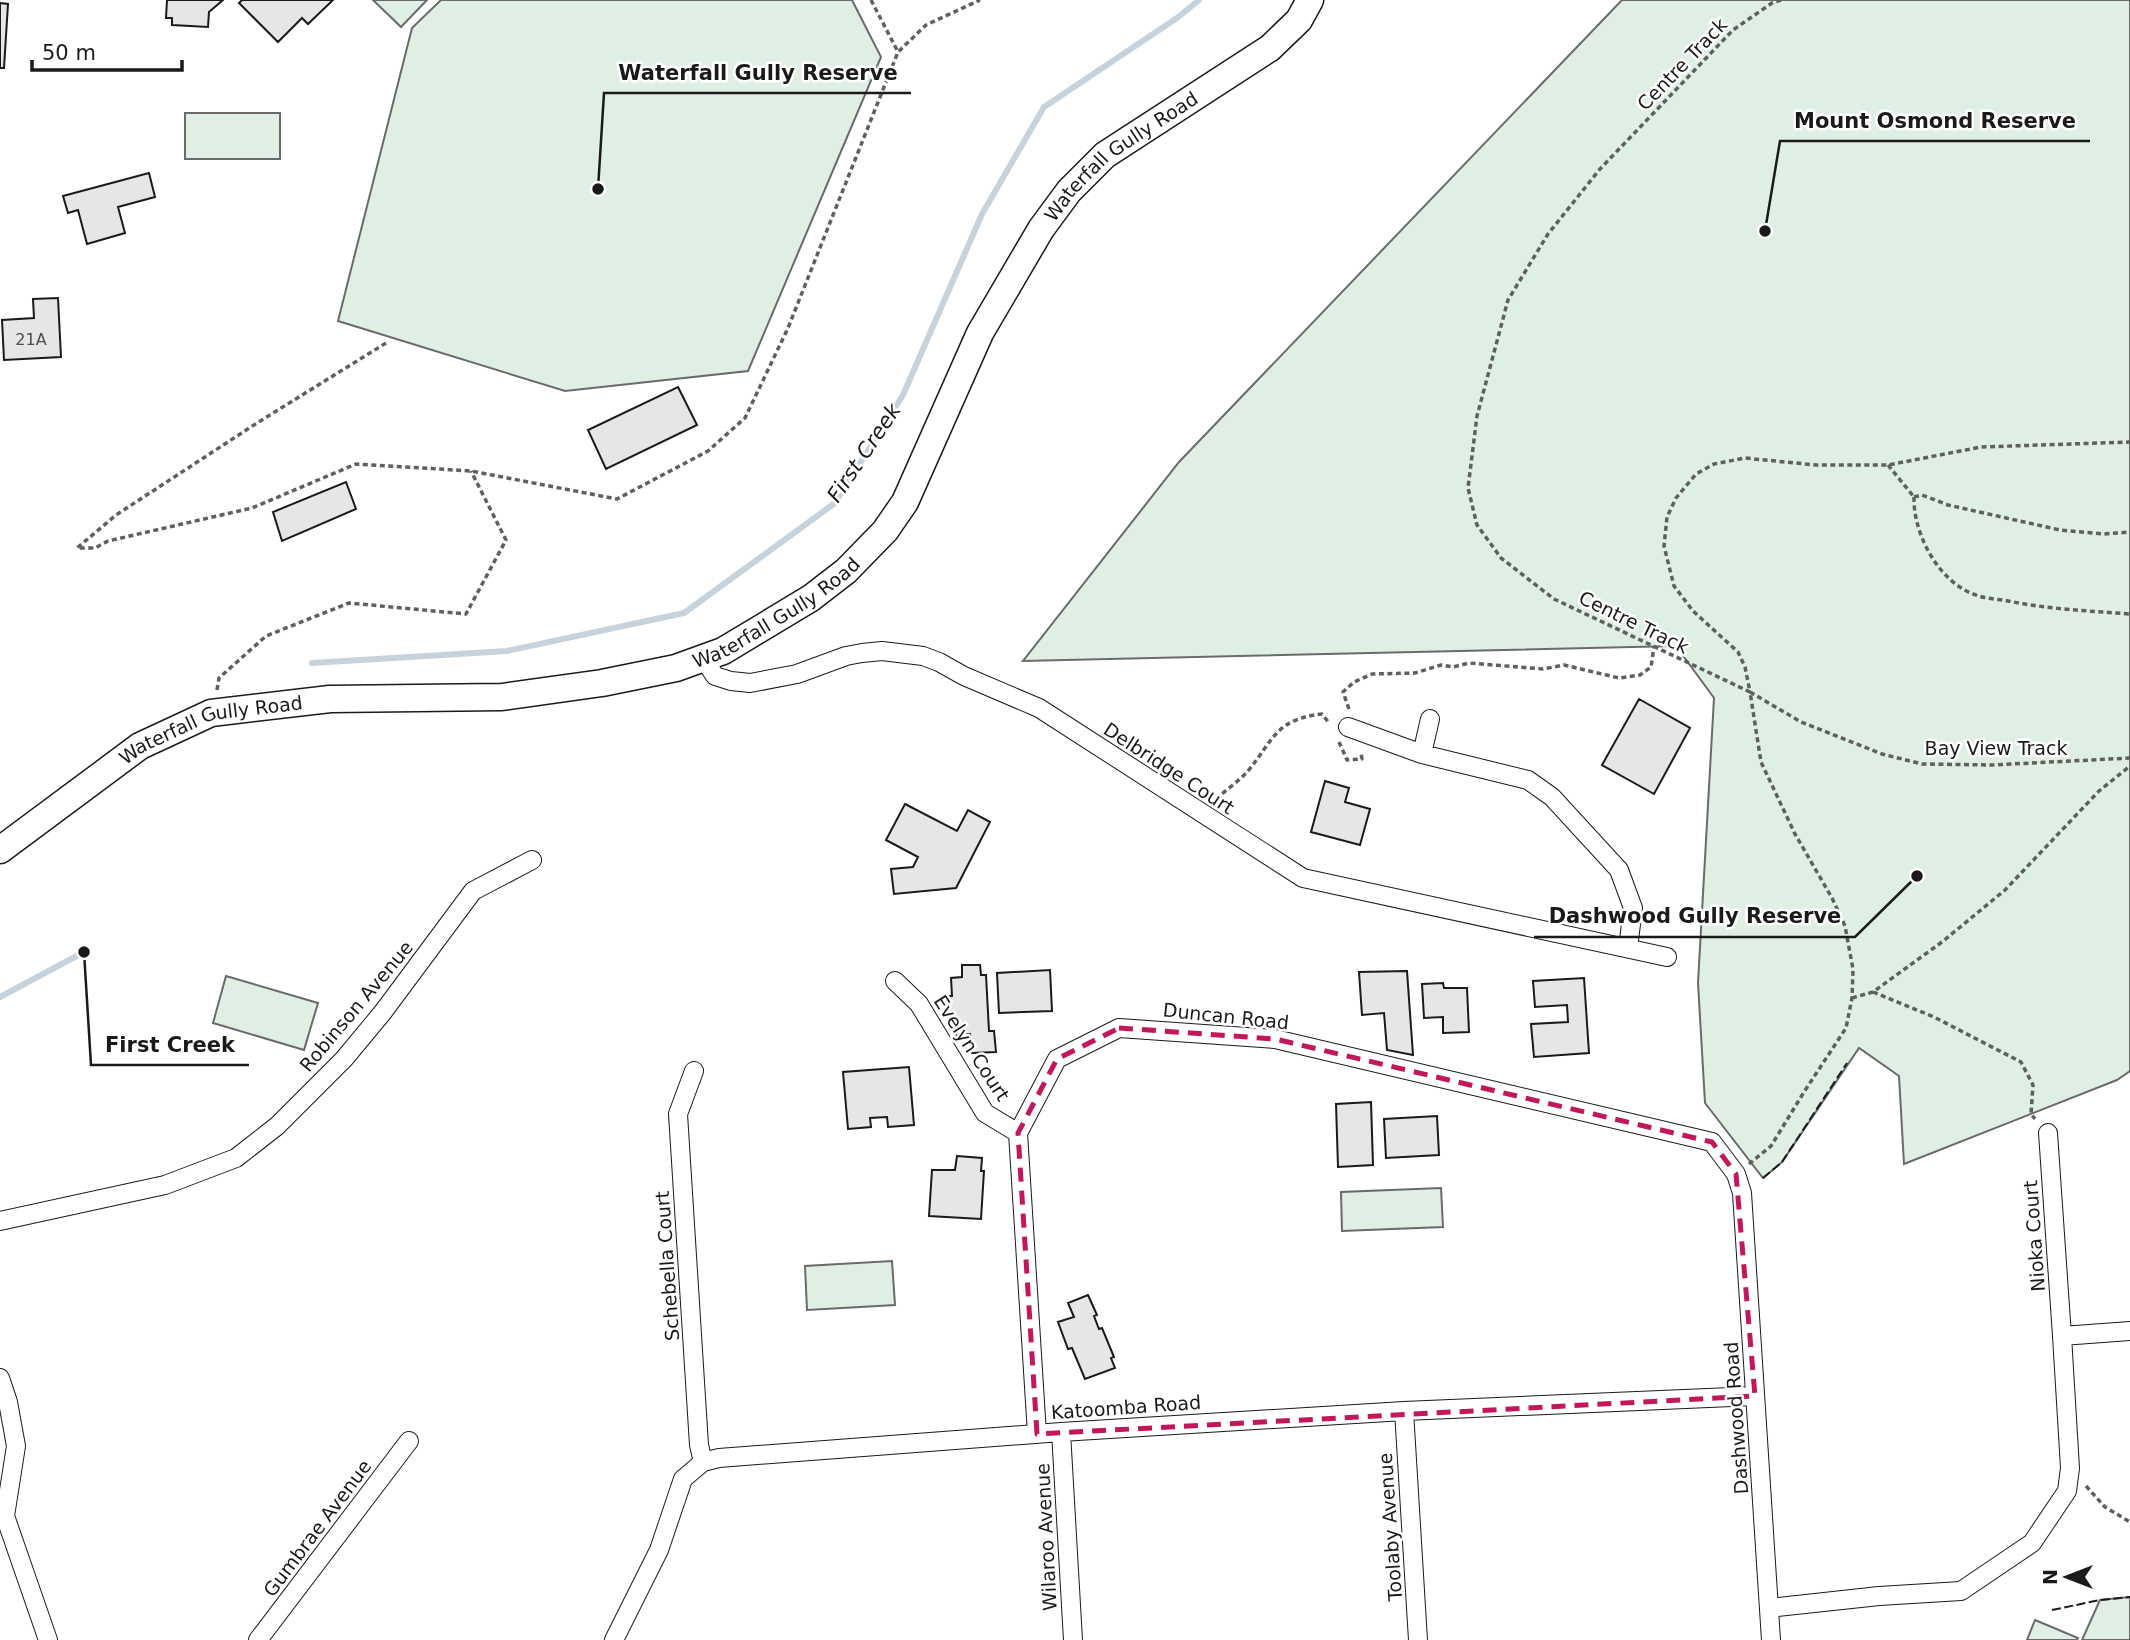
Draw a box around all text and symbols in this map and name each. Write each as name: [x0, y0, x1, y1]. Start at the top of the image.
street label: Centre Track: [1633, 13, 1731, 115]
scale bar: [32, 28, 182, 72]
text: 50 m: [42, 41, 96, 65]
callout: Waterfall Gully Reserve: [604, 51, 911, 93]
text: Waterfall Gully Reserve: [618, 61, 898, 85]
street label: Waterfall Gully Road: [1040, 87, 1202, 225]
callout: Mount Osmond Reserve: [1780, 99, 2090, 141]
text: Mount Osmond Reserve: [1794, 109, 2076, 133]
house number: 21A: [15, 330, 47, 349]
water label: First Creek: [822, 398, 906, 507]
street label: Waterfall Gully Road: [689, 553, 864, 672]
street label: Centre Track: [1576, 586, 1692, 658]
street label: Waterfall Gully Road: [115, 691, 304, 769]
street label: Delbridge Court: [1100, 718, 1238, 818]
street label: Bay View Track: [1925, 737, 2067, 759]
callout: Dashwood Gully Reserve: [1534, 895, 1855, 937]
text: Dashwood Gully Reserve: [1549, 904, 1841, 928]
street label: Robinson Avenue: [295, 936, 417, 1076]
street label: Evelyn Court: [930, 991, 1014, 1105]
street label: Duncan Road: [1162, 998, 1290, 1034]
callout: First Creek: [91, 1023, 249, 1065]
text: First Creek: [105, 1033, 236, 1057]
street label: Nioka Court: [2019, 1180, 2049, 1292]
street label: Schebella Court: [651, 1190, 683, 1342]
street label: Dashwood Road: [1720, 1341, 1752, 1495]
street label: Katoomba Road: [1050, 1391, 1202, 1423]
street label: Toolaby Avenue: [1374, 1452, 1406, 1603]
street label: Gumbrae Avenue: [259, 1455, 375, 1601]
street label: Wilaroo Avenue: [1031, 1463, 1061, 1611]
north arrow: [2032, 1542, 2102, 1612]
text: N: [2039, 1569, 2061, 1585]

